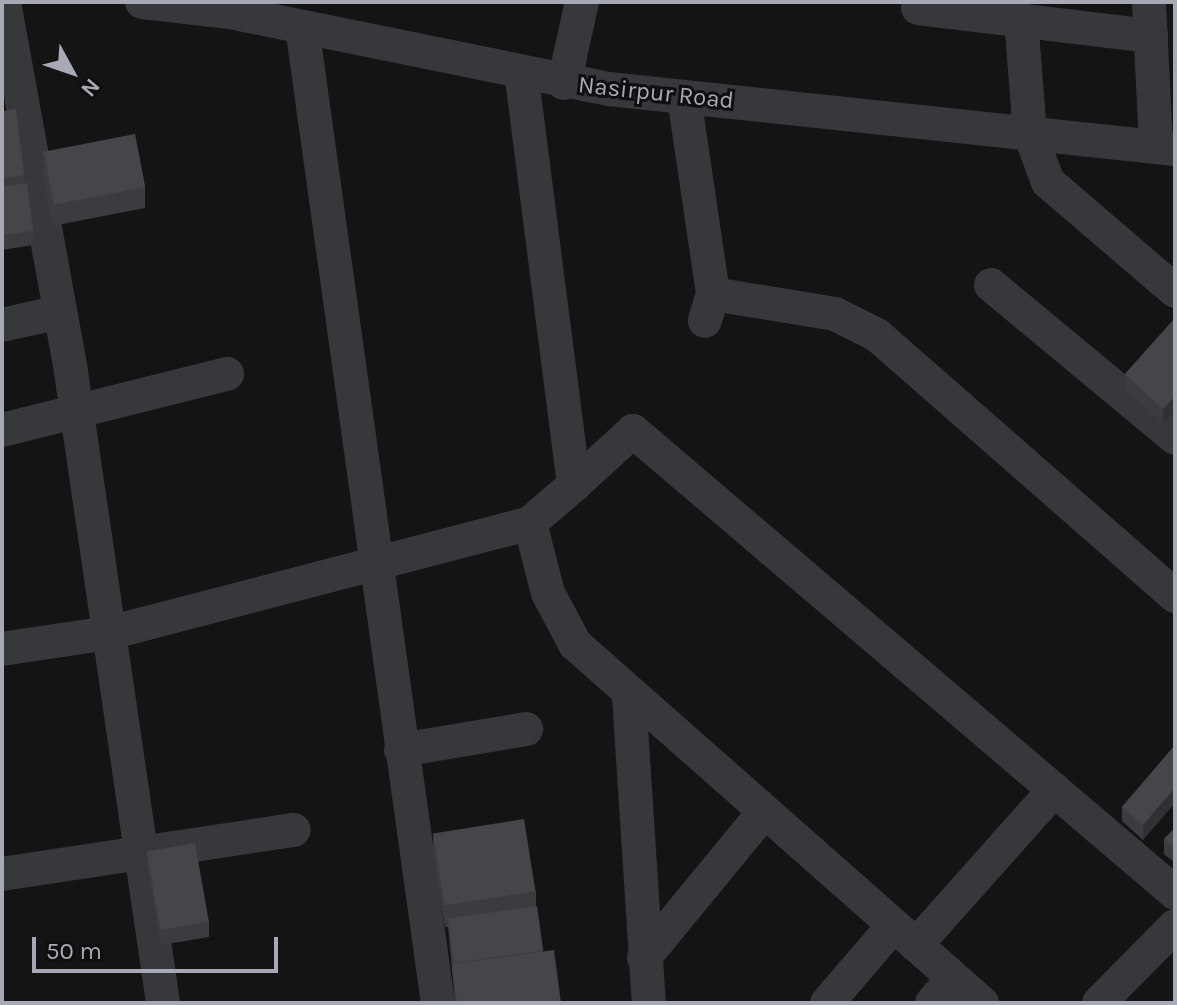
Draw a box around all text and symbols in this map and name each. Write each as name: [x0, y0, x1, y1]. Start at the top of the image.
north arrow: [32, 32, 112, 112]
street label: Nasirpur Road: [577, 71, 735, 115]
text: N: [75, 73, 105, 102]
scale bar: [36, 921, 282, 971]
text: 50 m: [46, 937, 102, 965]

